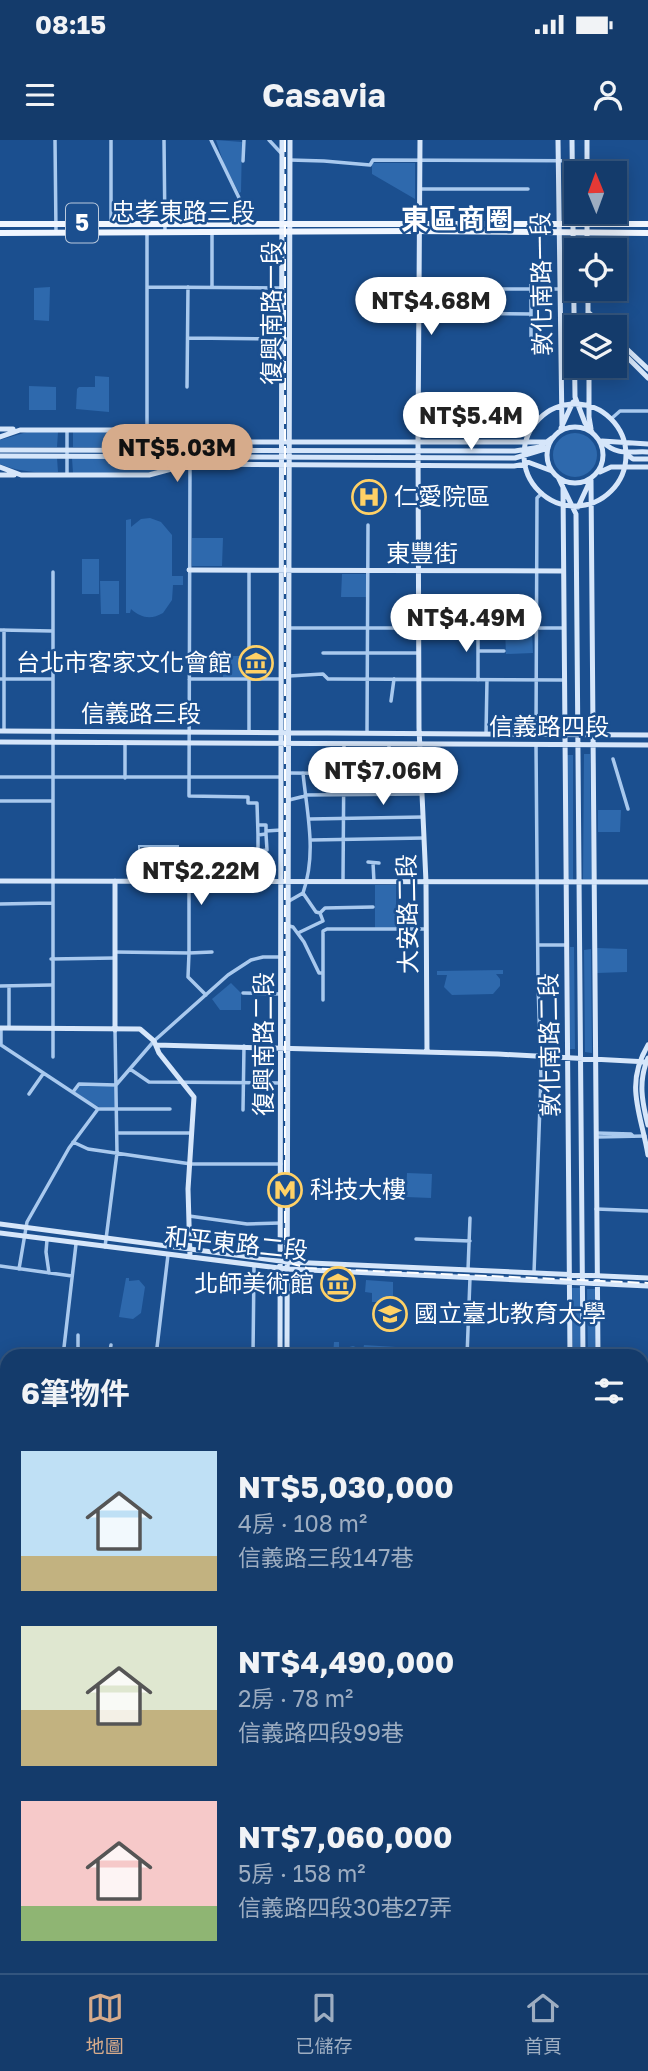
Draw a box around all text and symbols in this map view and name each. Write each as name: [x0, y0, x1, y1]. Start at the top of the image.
text: 08:15: [35, 9, 106, 40]
icon: menu: [21, 76, 59, 114]
text: Casavia: [262, 76, 386, 114]
icon: person: [589, 76, 627, 114]
north arrow: [564, 161, 626, 224]
map controls: [564, 161, 627, 378]
street label: 忠孝東路三段: [111, 196, 255, 225]
district label: 東區商圈: [401, 202, 513, 235]
road number: 5: [66, 204, 98, 242]
street label: 敦化南路一段: [525, 212, 556, 356]
button: locate: [564, 238, 627, 301]
street label: 復興南路一段: [256, 241, 285, 385]
pin: NT$4.68M: [359, 278, 503, 337]
text: NT$4.68M: [371, 286, 491, 314]
button: layers: [564, 315, 627, 378]
pin: NT$5.4M: [406, 392, 536, 452]
text: NT$5.4M: [419, 401, 523, 429]
pin: NT$5.03M: [105, 424, 249, 484]
text: NT$5.03M: [118, 433, 236, 461]
hospital icon: 仁愛院區: [350, 478, 388, 516]
place label: 仁愛院區: [394, 481, 490, 510]
street label: 東豐街: [386, 538, 458, 567]
pin: NT$4.49M: [394, 594, 538, 654]
text: NT$4.49M: [406, 603, 526, 631]
museum icon: 台北市客家文化會館: [237, 644, 275, 682]
place label: 台北市客家文化會館: [16, 647, 232, 676]
street label: 信義路三段: [81, 698, 201, 727]
street label: 信義路四段: [489, 711, 609, 740]
pin: NT$7.06M: [311, 748, 455, 807]
text: NT$7.06M: [324, 756, 442, 784]
pin: NT$2.22M: [129, 848, 273, 907]
street label: 大安路二段: [391, 854, 422, 974]
text: NT$2.22M: [142, 856, 260, 884]
street label: 復興南路二段: [248, 972, 277, 1116]
street label: 敦化南路二段: [533, 973, 564, 1117]
metro station icon: 科技大樓: [266, 1171, 304, 1209]
place label: 科技大樓: [310, 1174, 406, 1203]
street label: 和平東路二段: [163, 1221, 309, 1264]
museum icon: 北師美術館: [319, 1265, 357, 1303]
place label: 北師美術館: [194, 1268, 314, 1297]
school or university icon: 國立臺北教育大學: [371, 1295, 409, 1333]
place label: 國立臺北教育大學: [414, 1298, 606, 1327]
icon: filters: [590, 1372, 628, 1410]
text: 6筆物件: [21, 1375, 130, 1411]
text: NT$5,030,000: [238, 1469, 454, 1505]
icon: home: [77, 1479, 161, 1563]
text: 4房 · 108 m²: [238, 1509, 367, 1537]
text: 信義路三段147巷: [238, 1543, 413, 1571]
text: NT$4,490,000: [238, 1644, 454, 1680]
icon: home: [77, 1654, 161, 1738]
text: 2房 · 78 m²: [238, 1684, 353, 1712]
text: 信義路四段99巷: [238, 1718, 404, 1746]
text: NT$7,060,000: [238, 1819, 453, 1855]
icon: home: [77, 1829, 161, 1913]
text: 5房 · 158 m²: [238, 1859, 366, 1887]
text: 信義路四段30巷27弄: [238, 1893, 452, 1921]
tab: 地圖: [86, 1989, 124, 2058]
tab: 已儲存: [295, 1989, 352, 2058]
tab: 首頁: [524, 1989, 562, 2058]

